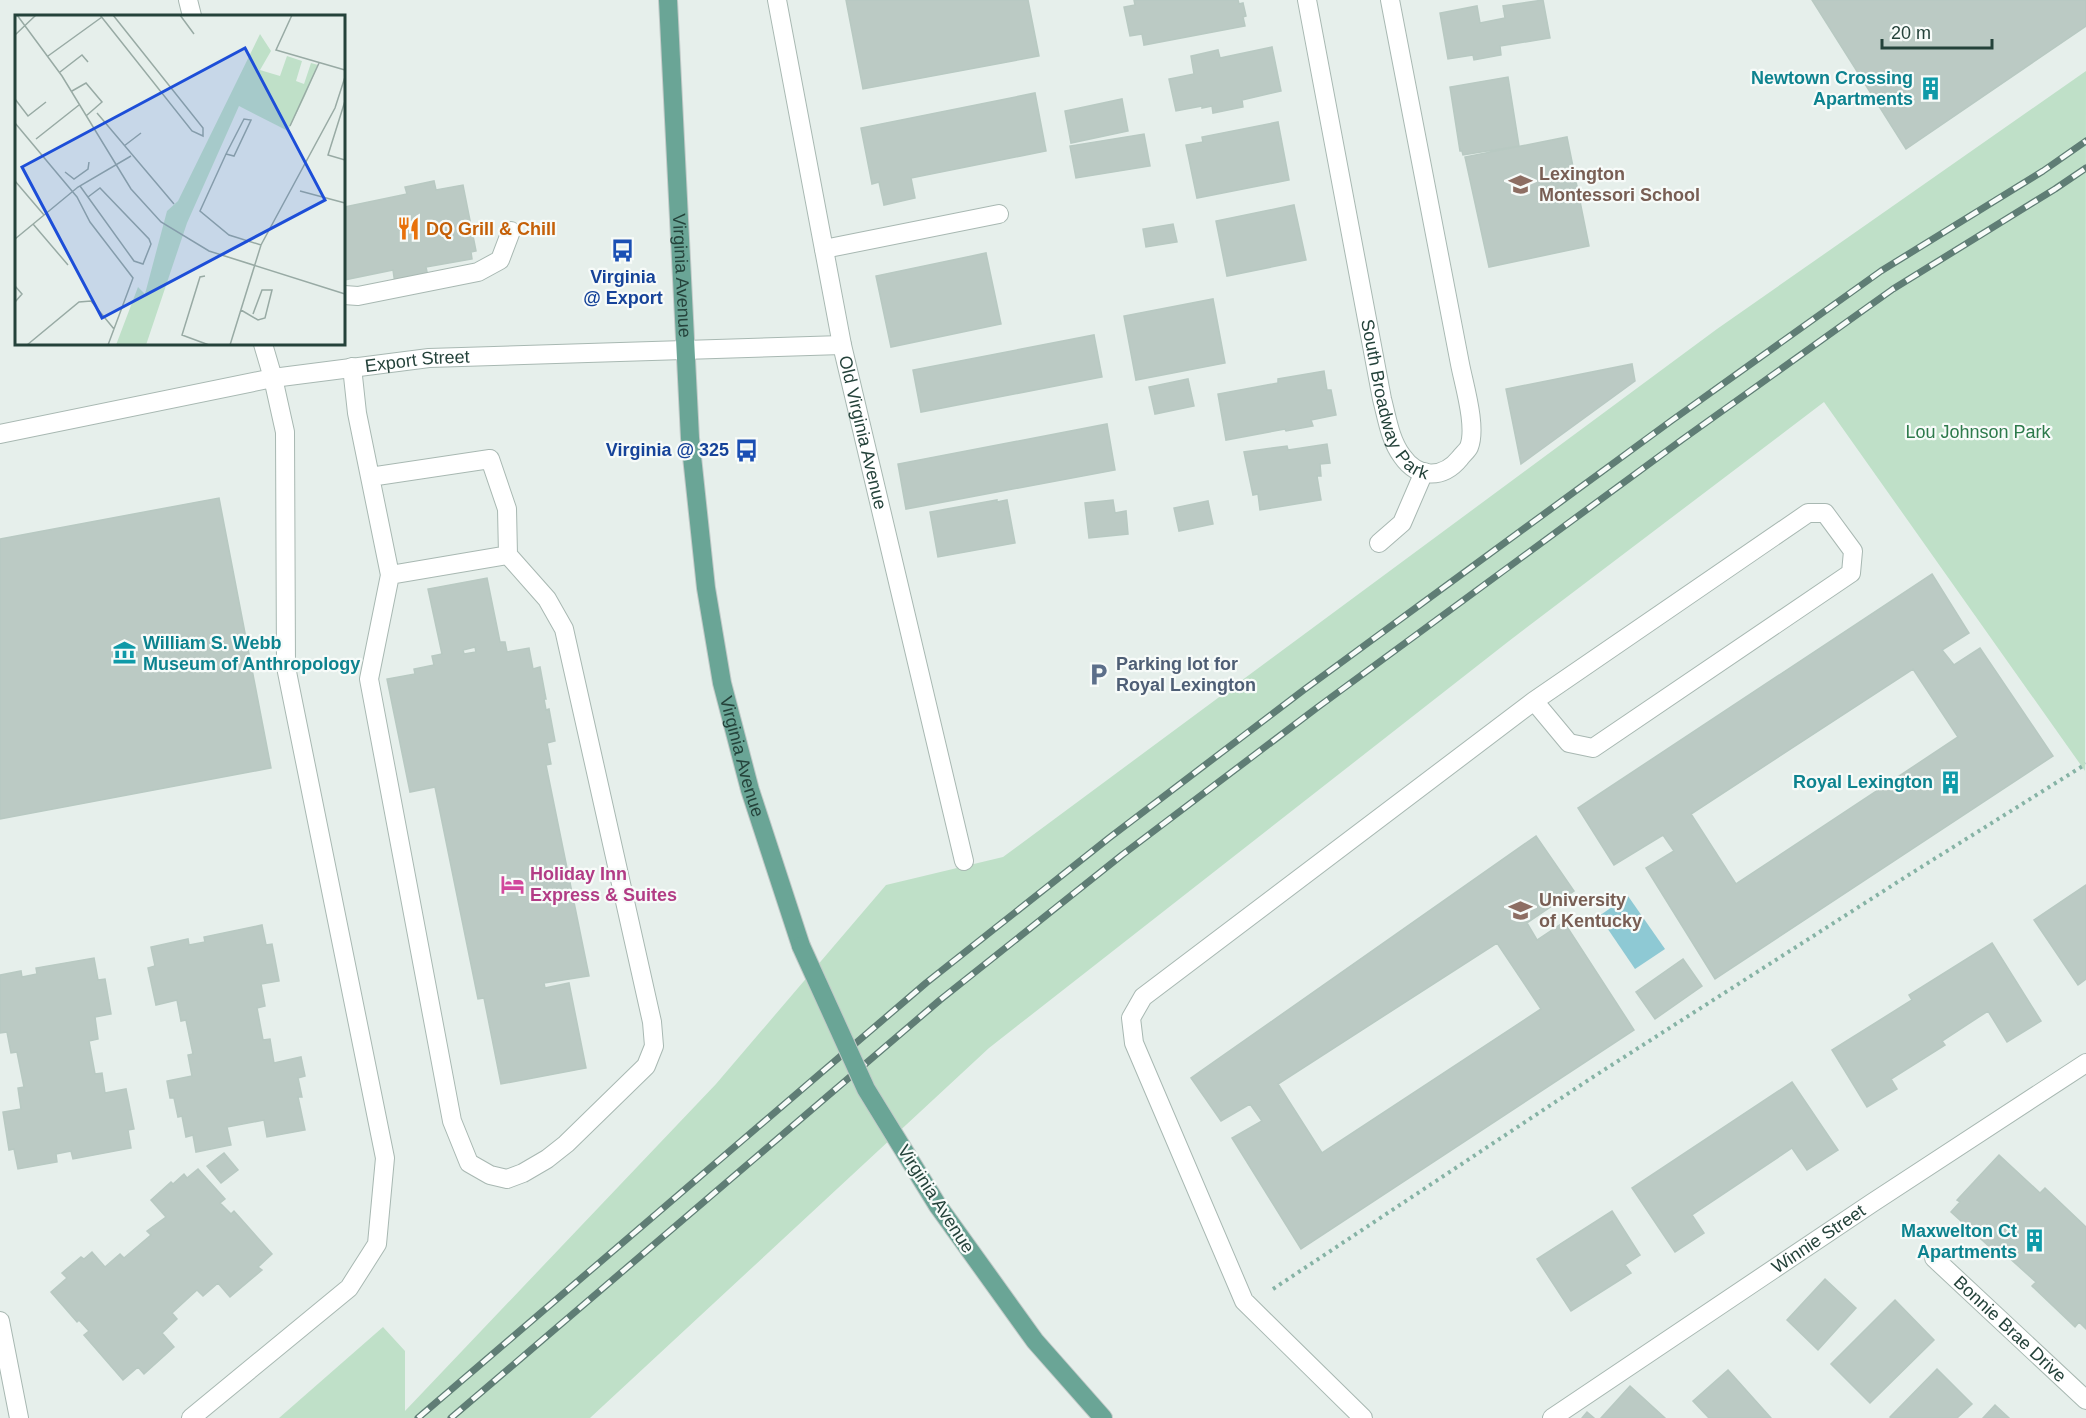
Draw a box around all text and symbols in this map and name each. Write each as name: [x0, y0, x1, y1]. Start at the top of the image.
scale bar: [1882, 12, 1992, 50]
inset map: [15, 15, 345, 345]
text: 20 m: [1891, 23, 1931, 43]
place label: Newtown Crossing Apartments: [1751, 68, 1913, 109]
building icon: Newtown Crossing Apartments: [1918, 75, 1944, 101]
place label: Lexington Montessori School: [1539, 164, 1700, 205]
school or university icon: Lexington Montessori School: [1508, 171, 1534, 197]
street label: Virginia Avenue: [669, 213, 695, 338]
restaurant icon: DQ Grill & Chill: [395, 216, 421, 242]
place label: DQ Grill & Chill: [426, 219, 556, 239]
bus stop icon: Virginia @ Export: [610, 238, 636, 264]
place label: Virginia @ Export: [583, 267, 663, 308]
street label: South Broadway Park: [1357, 317, 1432, 484]
street label: Export Street: [364, 347, 470, 376]
street label: Old Virginia Avenue: [835, 354, 891, 511]
park label: Lou Johnson Park: [1905, 422, 2052, 442]
bus stop icon: Virginia @ 325: [734, 437, 760, 463]
place label: Virginia @ 325: [606, 440, 729, 460]
place label: William S. Webb Museum of Anthropology: [143, 633, 360, 674]
museum icon: William S. Webb Museum of Anthropology: [112, 640, 138, 666]
place label: Parking lot for Royal Lexington: [1116, 654, 1256, 695]
parking icon: Parking lot for Royal Lexington: [1085, 661, 1111, 687]
street label: Virginia Avenue: [716, 694, 768, 820]
building icon: Royal Lexington: [1938, 769, 1964, 795]
place label: Royal Lexington: [1793, 772, 1933, 792]
place label: Holiday Inn Express & Suites: [530, 864, 677, 905]
hotel icon: Holiday Inn Express & Suites: [499, 871, 525, 897]
place label: University of Kentucky: [1539, 890, 1642, 931]
school or university icon: University of Kentucky: [1508, 897, 1534, 923]
street label: Virginia Avenue: [894, 1141, 978, 1257]
street label: Winnie Street: [1768, 1201, 1869, 1277]
place label: Maxwelton Ct Apartments: [1901, 1221, 2017, 1262]
building icon: Maxwelton Ct Apartments: [2022, 1228, 2048, 1254]
street label: Bonnie Brae Drive: [1950, 1272, 2070, 1386]

